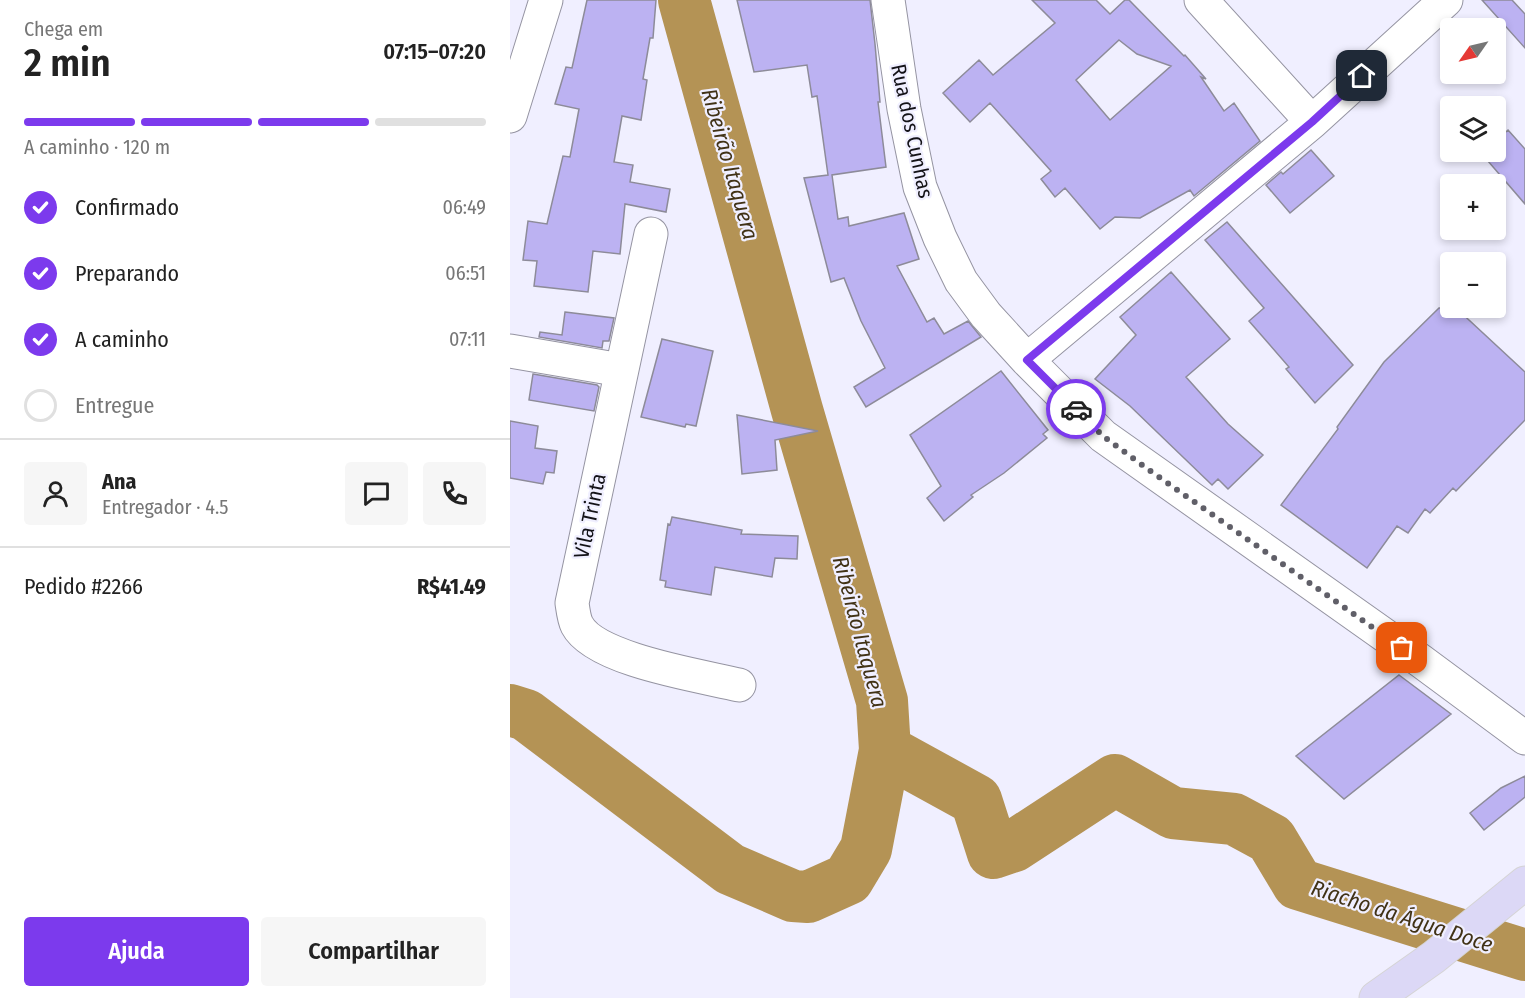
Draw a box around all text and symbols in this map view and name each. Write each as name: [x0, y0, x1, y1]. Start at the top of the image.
text: Chega em: [24, 17, 103, 41]
north arrow: [1440, 18, 1506, 84]
map controls: [1440, 18, 1506, 318]
text: 07:15–07:20: [383, 38, 486, 65]
text: 2 min: [24, 40, 111, 86]
pin: [1336, 50, 1387, 101]
icon: home: [1345, 59, 1378, 92]
street label: Rua dos Cunhas: [885, 62, 939, 200]
water label: Ribeirão Itaquera: [696, 85, 764, 243]
button: layers: [1440, 96, 1506, 162]
text: A caminho · 120 m: [24, 135, 170, 159]
button: +: [1440, 174, 1506, 240]
icon: check: [24, 191, 57, 224]
text: Confirmado: [75, 194, 179, 221]
text: 06:49: [442, 195, 486, 219]
button: −: [1440, 252, 1506, 318]
icon: check: [24, 257, 57, 290]
text: Preparando: [75, 260, 179, 287]
text: 06:51: [445, 261, 486, 285]
icon: check: [24, 323, 57, 356]
text: A caminho: [75, 326, 169, 353]
text: 07:11: [449, 327, 486, 351]
courier: [1046, 379, 1106, 439]
text: Entregue: [75, 392, 154, 419]
icon: car: [1060, 393, 1093, 426]
button: person: [24, 462, 87, 525]
button: chat: [345, 462, 408, 525]
button: phone: [423, 462, 486, 525]
text: Ana: [102, 468, 136, 495]
street label: Vila Trinta: [568, 471, 612, 561]
text: Entregador · 4.5: [102, 495, 229, 519]
water label: Ribeirão Itaquera: [827, 553, 893, 711]
text: Pedido #2266: [24, 573, 143, 600]
text: R$41.49: [417, 573, 486, 600]
pin: [1376, 622, 1427, 673]
icon: bag: [1385, 631, 1418, 664]
water label: Riacho da Água Doce: [1308, 874, 1496, 958]
button: Ajuda: [24, 917, 249, 986]
button: Compartilhar: [261, 917, 486, 986]

